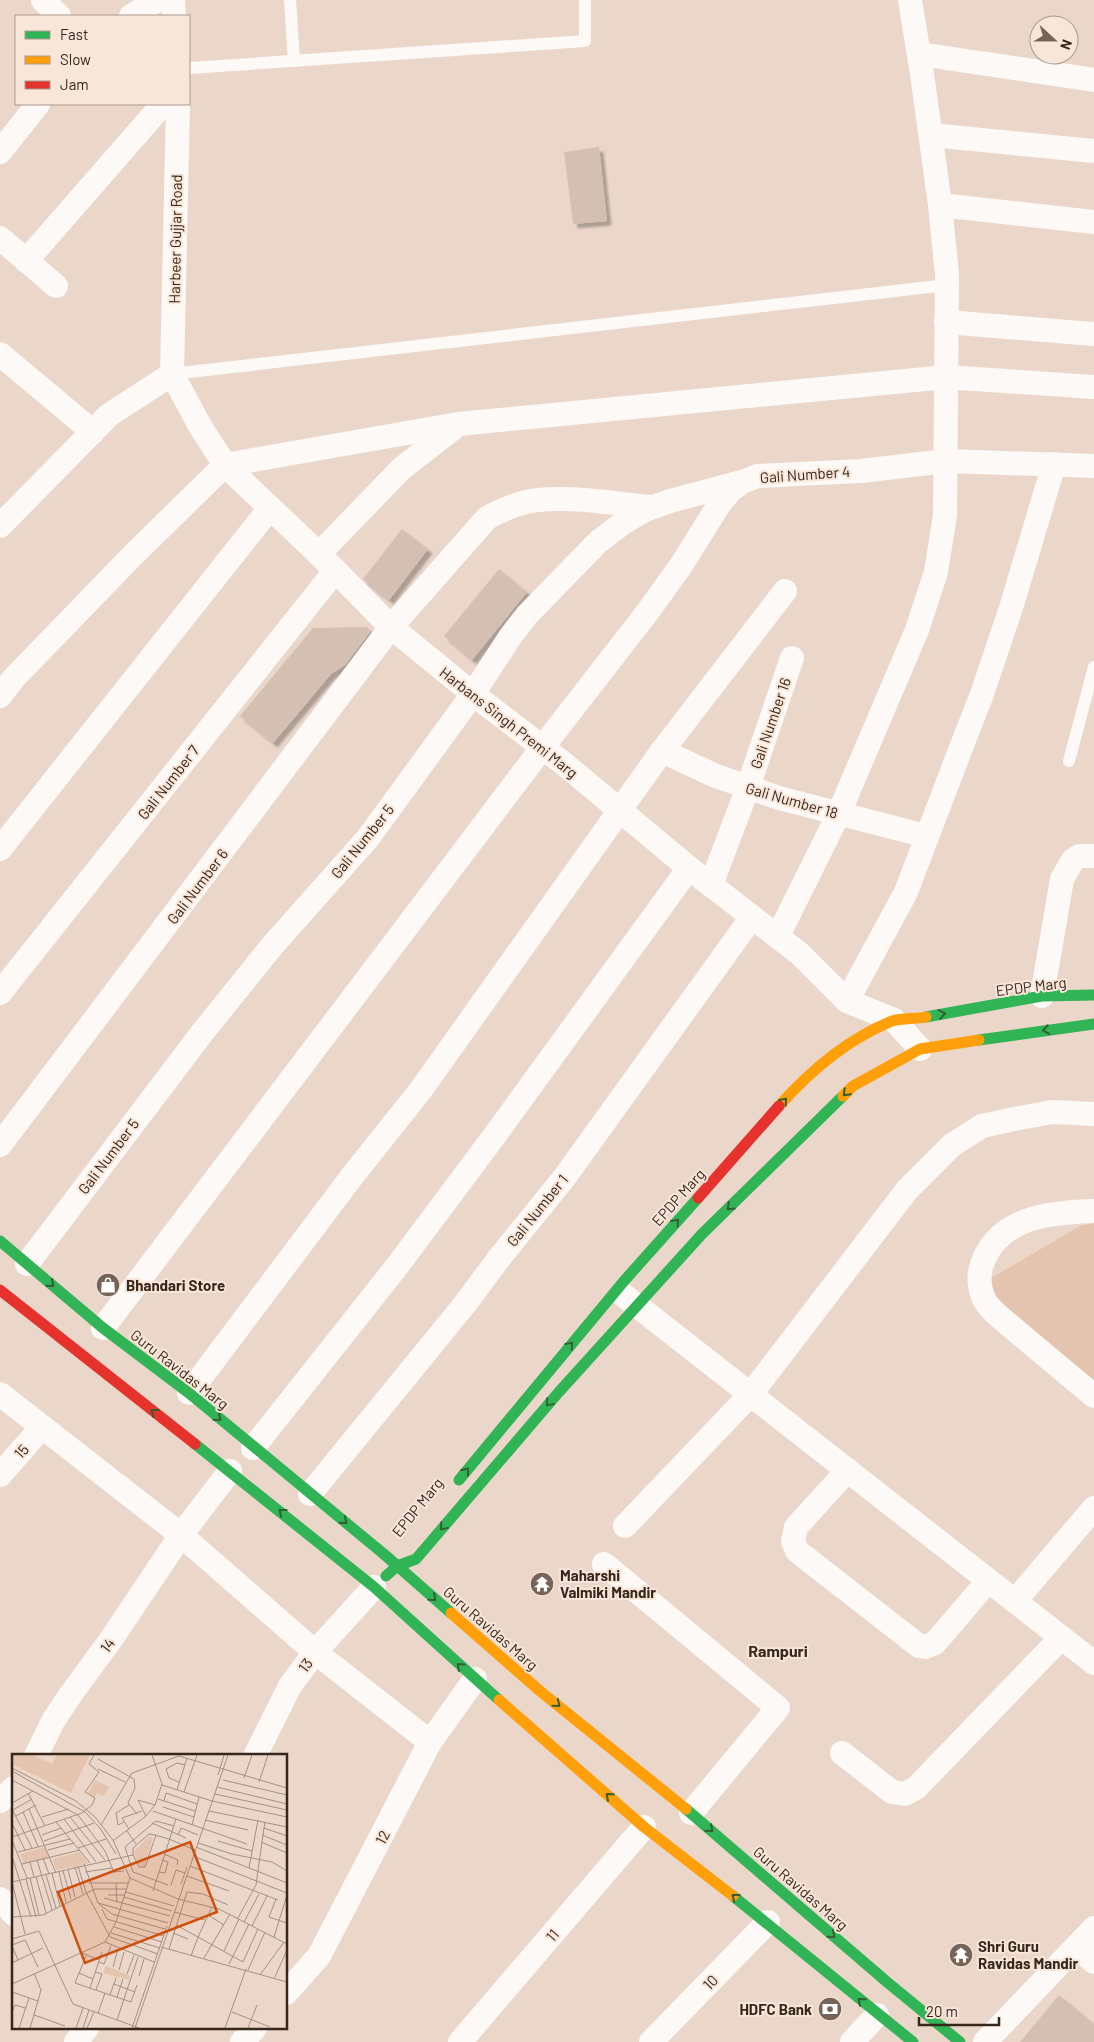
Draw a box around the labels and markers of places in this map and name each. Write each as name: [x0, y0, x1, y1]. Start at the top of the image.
shop icon: Bhandari Store: [95, 1272, 121, 1298]
place label: Bhandari Store: [126, 1276, 225, 1294]
place label: Maharshi Valmiki Mandir: [560, 1566, 656, 1601]
temple icon: Maharshi Valmiki Mandir: [529, 1571, 555, 1597]
place label: Shri Guru Ravidas Mandir: [978, 1937, 1079, 1972]
temple icon: Shri Guru Ravidas Mandir: [948, 1942, 974, 1968]
bank icon: HDFC Bank: [817, 1996, 843, 2022]
place label: HDFC Bank: [739, 2000, 812, 2018]

